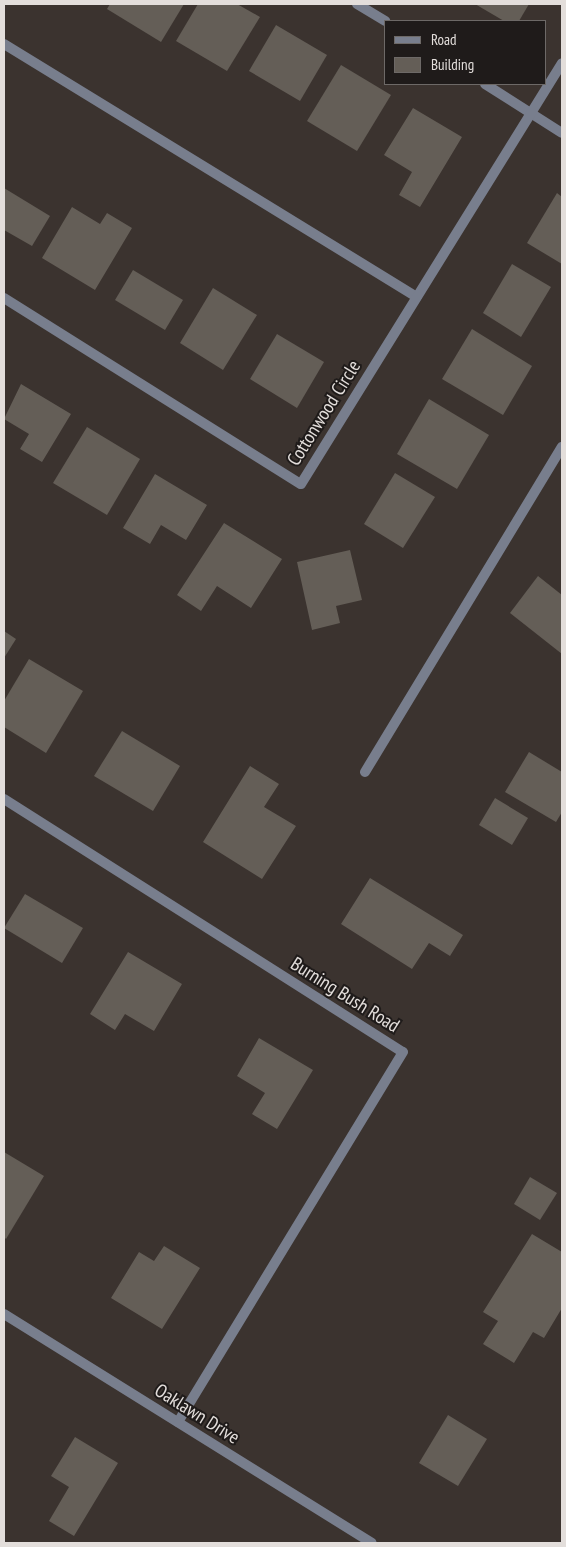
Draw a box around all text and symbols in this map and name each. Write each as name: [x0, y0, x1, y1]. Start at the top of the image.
legend: [384, 20, 546, 85]
text: Road: [431, 30, 457, 49]
text: Building: [431, 55, 474, 74]
street label: Cottonwood Circle: [283, 356, 365, 470]
street label: Burning Bush Road: [286, 953, 404, 1037]
street label: Oaklawn Drive: [150, 1379, 244, 1449]

